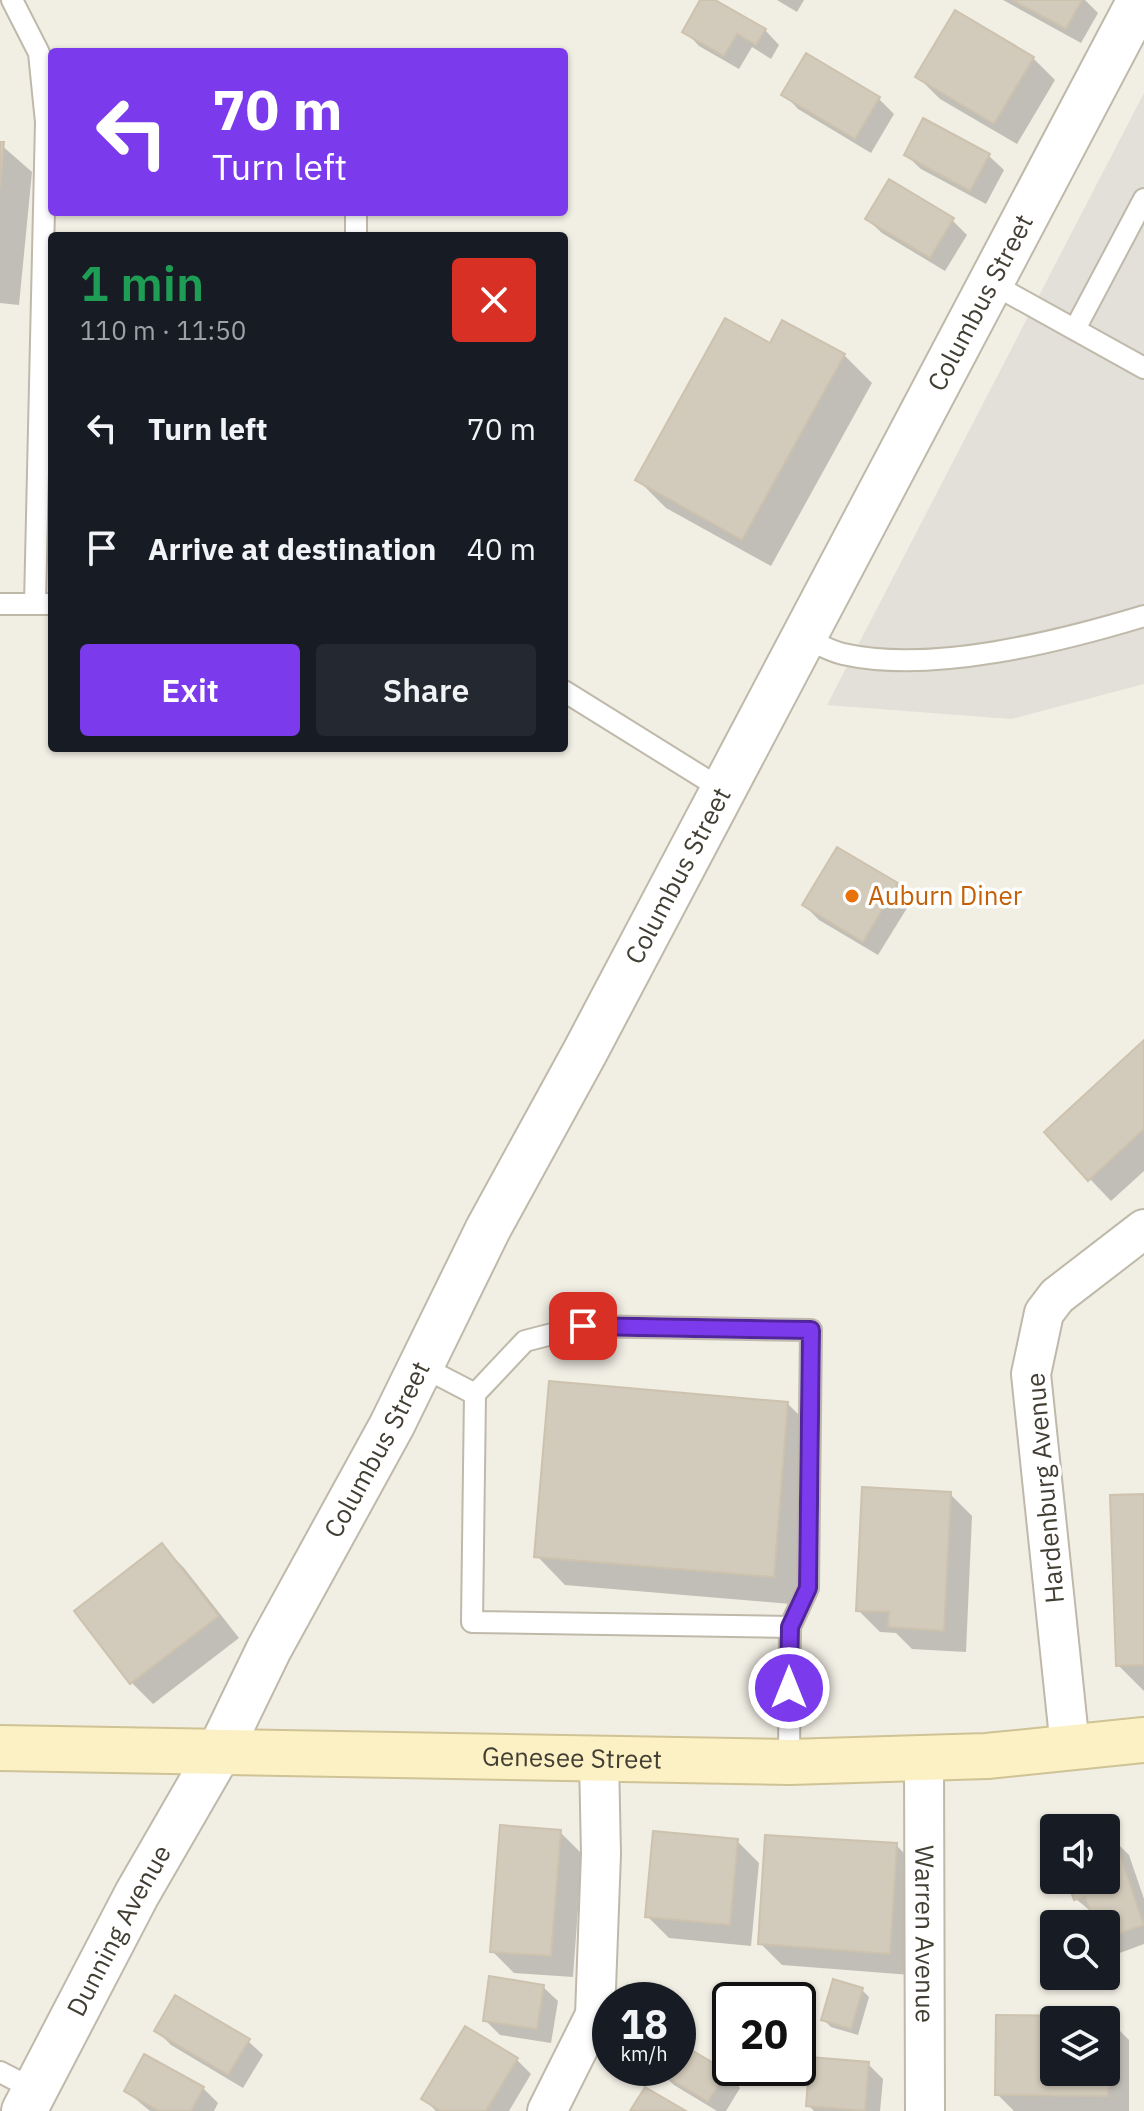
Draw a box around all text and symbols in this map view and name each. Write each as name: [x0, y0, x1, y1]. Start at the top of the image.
text: 70 m: [212, 73, 342, 145]
icon: left: [80, 80, 184, 184]
text: Turn left: [212, 143, 347, 190]
street label: Columbus Street: [919, 208, 1040, 397]
text: 1 min: [80, 252, 204, 314]
button: close: [452, 258, 536, 342]
text: 110 m · 11:50: [80, 313, 246, 347]
icon: left: [80, 406, 124, 450]
text: Turn left: [148, 409, 267, 448]
text: 70 m: [467, 409, 536, 448]
icon: arrive: [80, 526, 124, 570]
text: Arrive at destination: [148, 529, 436, 568]
text: 40 m: [467, 529, 536, 568]
button: Exit: [80, 644, 300, 736]
button: Share: [316, 644, 536, 736]
street label: Columbus Street: [616, 781, 738, 970]
place label: Auburn Diner: [868, 878, 1023, 912]
marker: Auburn Diner: [843, 887, 861, 905]
pin: [549, 1292, 617, 1360]
icon: arrive: [561, 1304, 605, 1348]
street label: Columbus Street: [315, 1355, 437, 1543]
street label: Hardenburg Avenue: [1017, 1371, 1071, 1605]
position arrow: [747, 1646, 831, 1730]
street label: Genesee Street: [482, 1739, 662, 1776]
map controls: [1040, 1814, 1120, 2086]
button: sound: [1040, 1814, 1120, 1894]
street label: Dunning Avenue: [58, 1838, 178, 2022]
street label: Warren Avenue: [908, 1845, 943, 2023]
button: search: [1040, 1910, 1120, 1990]
speed limit sign: 20: [712, 1982, 816, 2086]
text: 18: [620, 1998, 668, 2050]
button: layers: [1040, 2006, 1120, 2086]
text: km/h: [620, 2040, 668, 2067]

